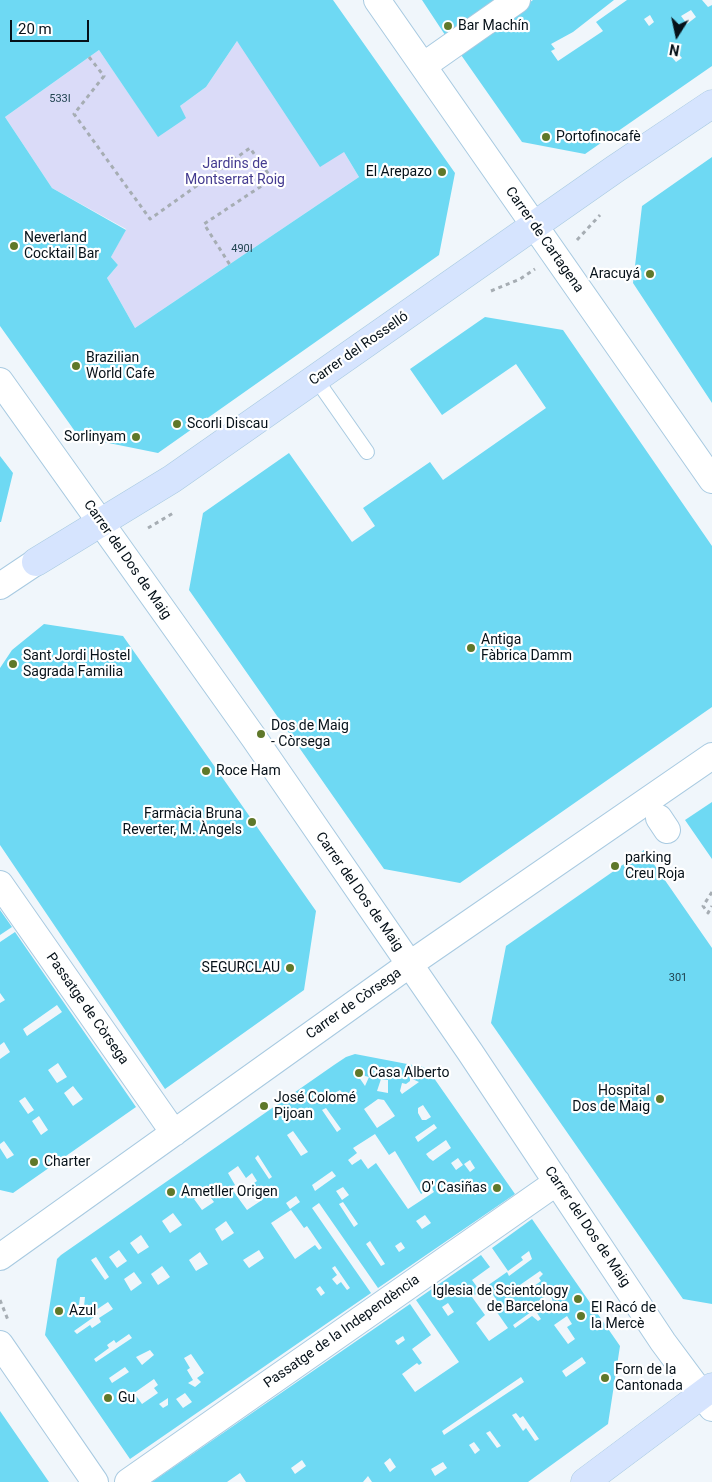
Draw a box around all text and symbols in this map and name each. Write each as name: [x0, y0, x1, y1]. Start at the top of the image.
scale bar: [12, 10, 91, 42]
north arrow: [652, 10, 702, 60]
place label: Bar Machín: [458, 18, 529, 34]
text: 20 m: [18, 20, 52, 38]
marker: Bar Machín: [442, 20, 454, 32]
text: N: [668, 41, 681, 59]
house number: 533I: [49, 92, 71, 106]
place label: Portofinocafè: [556, 129, 641, 145]
marker: Portofinocafè: [540, 131, 552, 143]
park label: Jardins de Montserrat Roig: [185, 156, 285, 188]
place label: El Arepazo: [366, 164, 432, 180]
marker: El Arepazo: [436, 166, 448, 178]
street label: Carrer de Cartagena: [501, 184, 587, 296]
place label: Neverland Cocktail Bar: [24, 230, 99, 262]
marker: Neverland Cocktail Bar: [8, 240, 20, 252]
house number: 490I: [231, 242, 253, 256]
place label: Aracuyá: [590, 266, 640, 282]
marker: Aracuyá: [644, 268, 656, 280]
street label: Carrer del Rosselló: [306, 309, 412, 389]
place label: Brazilian World Cafe: [86, 350, 155, 382]
marker: Brazilian World Cafe: [70, 360, 82, 372]
place label: Scorli Discau: [187, 416, 268, 432]
marker: Scorli Discau: [171, 418, 183, 430]
place label: Sorlinyam: [64, 429, 126, 445]
marker: Sorlinyam: [130, 431, 142, 443]
street label: Carrer del Dos de Maig: [79, 497, 175, 623]
place label: Antiga Fàbrica Damm: [481, 632, 572, 664]
marker: Antiga Fàbrica Damm: [465, 642, 477, 654]
place label: Sant Jordi Hostel Sagrada Familia: [23, 648, 130, 680]
marker: Sant Jordi Hostel Sagrada Familia: [7, 658, 19, 670]
place label: Dos de Maig - Còrsega: [271, 718, 349, 750]
marker: Dos de Maig - Còrsega: [255, 728, 267, 740]
place label: Roce Ham: [216, 763, 281, 779]
marker: Roce Ham: [200, 765, 212, 777]
place label: Farmàcia Bruna Reverter, M. Àngels: [123, 806, 242, 839]
marker: Farmàcia Bruna Reverter, M. Àngels: [246, 816, 258, 828]
street label: Carrer del Dos de Maig: [311, 829, 407, 955]
place label: parking Creu Roja: [625, 850, 685, 882]
marker: parking Creu Roja: [609, 860, 621, 872]
street label: Passatge de Còrsega: [42, 950, 132, 1068]
place label: SEGURCLAU: [202, 960, 280, 976]
marker: SEGURCLAU: [284, 962, 296, 974]
street label: Carrer de Còrsega: [303, 965, 405, 1043]
house number: 301: [669, 971, 687, 985]
place label: Casa Alberto: [369, 1065, 449, 1081]
marker: Casa Alberto: [353, 1067, 365, 1079]
place label: Hospital Dos de Maig: [572, 1083, 650, 1116]
place label: José Colomé Pijoan: [274, 1090, 356, 1122]
marker: Hospital Dos de Maig: [654, 1093, 666, 1105]
marker: José Colomé Pijoan: [258, 1100, 270, 1112]
place label: Charter: [44, 1154, 90, 1170]
marker: Charter: [28, 1156, 40, 1168]
street label: Carrer del Dos de Maig: [540, 1164, 634, 1290]
place label: O' Casiñas: [422, 1180, 487, 1196]
marker: O' Casiñas: [491, 1182, 503, 1194]
place label: Ametller Origen: [181, 1184, 278, 1200]
marker: Ametller Origen: [165, 1186, 177, 1198]
street label: Passatge de la Independència: [261, 1272, 423, 1392]
place label: Iglesia de Scientology de Barcelona: [432, 1283, 568, 1315]
marker: Iglesia de Scientology de Barcelona: [572, 1293, 584, 1305]
place label: El Racó de la Mercè: [591, 1300, 656, 1332]
place label: Azul: [69, 1303, 96, 1319]
marker: Azul: [53, 1305, 65, 1317]
marker: El Racó de la Mercè: [575, 1310, 587, 1322]
place label: Forn de la Cantonada: [615, 1362, 683, 1394]
marker: Forn de la Cantonada: [599, 1372, 611, 1384]
place label: Gu: [118, 1390, 135, 1406]
marker: Gu: [102, 1392, 114, 1404]

